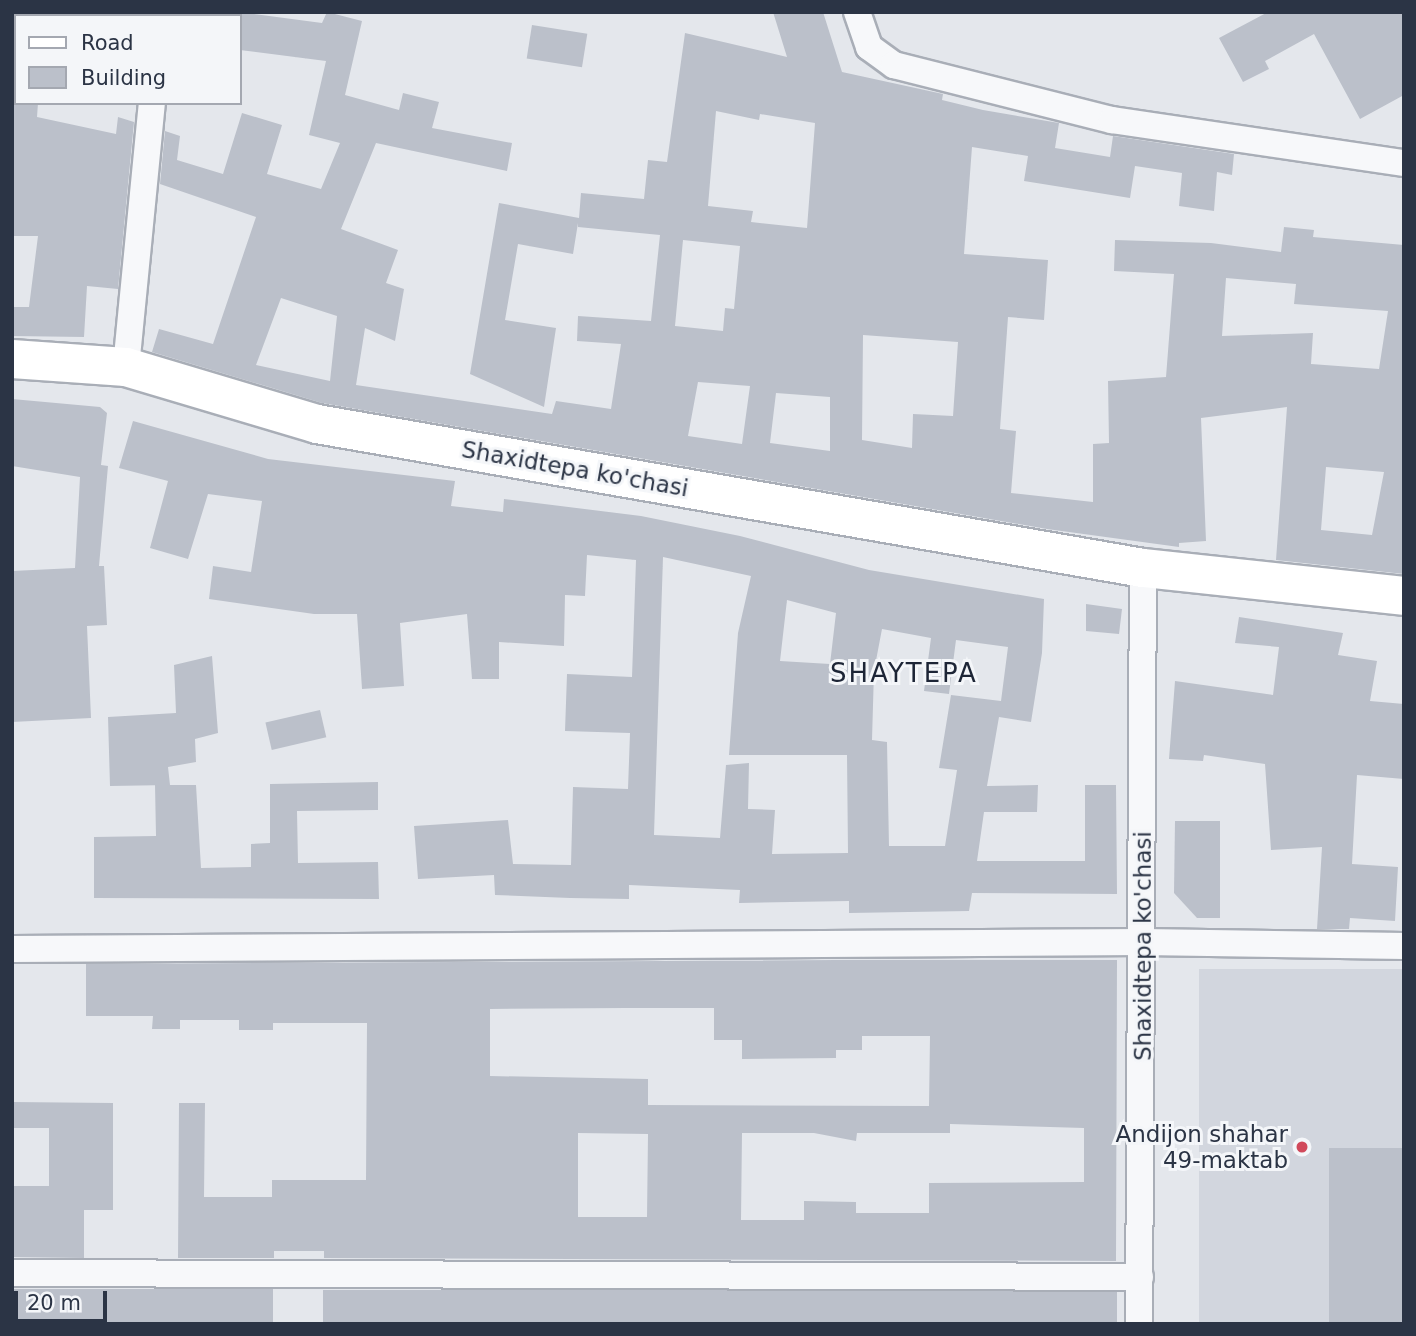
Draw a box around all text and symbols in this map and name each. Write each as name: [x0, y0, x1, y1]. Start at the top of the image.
legend: [14, 14, 242, 105]
text: Road: [81, 31, 134, 55]
text: Building: [81, 66, 166, 90]
street label: Shaxidtepa ko'chasi: [460, 435, 690, 503]
district label: SHAYTEPA: [831, 658, 977, 690]
street label: Shaxidtepa ko'chasi: [1129, 831, 1157, 1061]
place label: Andijon shahar 49-maktab: [1116, 1120, 1288, 1174]
marker: Andijon shahar 49-maktab: [1294, 1139, 1310, 1155]
scale bar: [18, 1276, 110, 1320]
text: 20 m: [27, 1291, 81, 1315]

